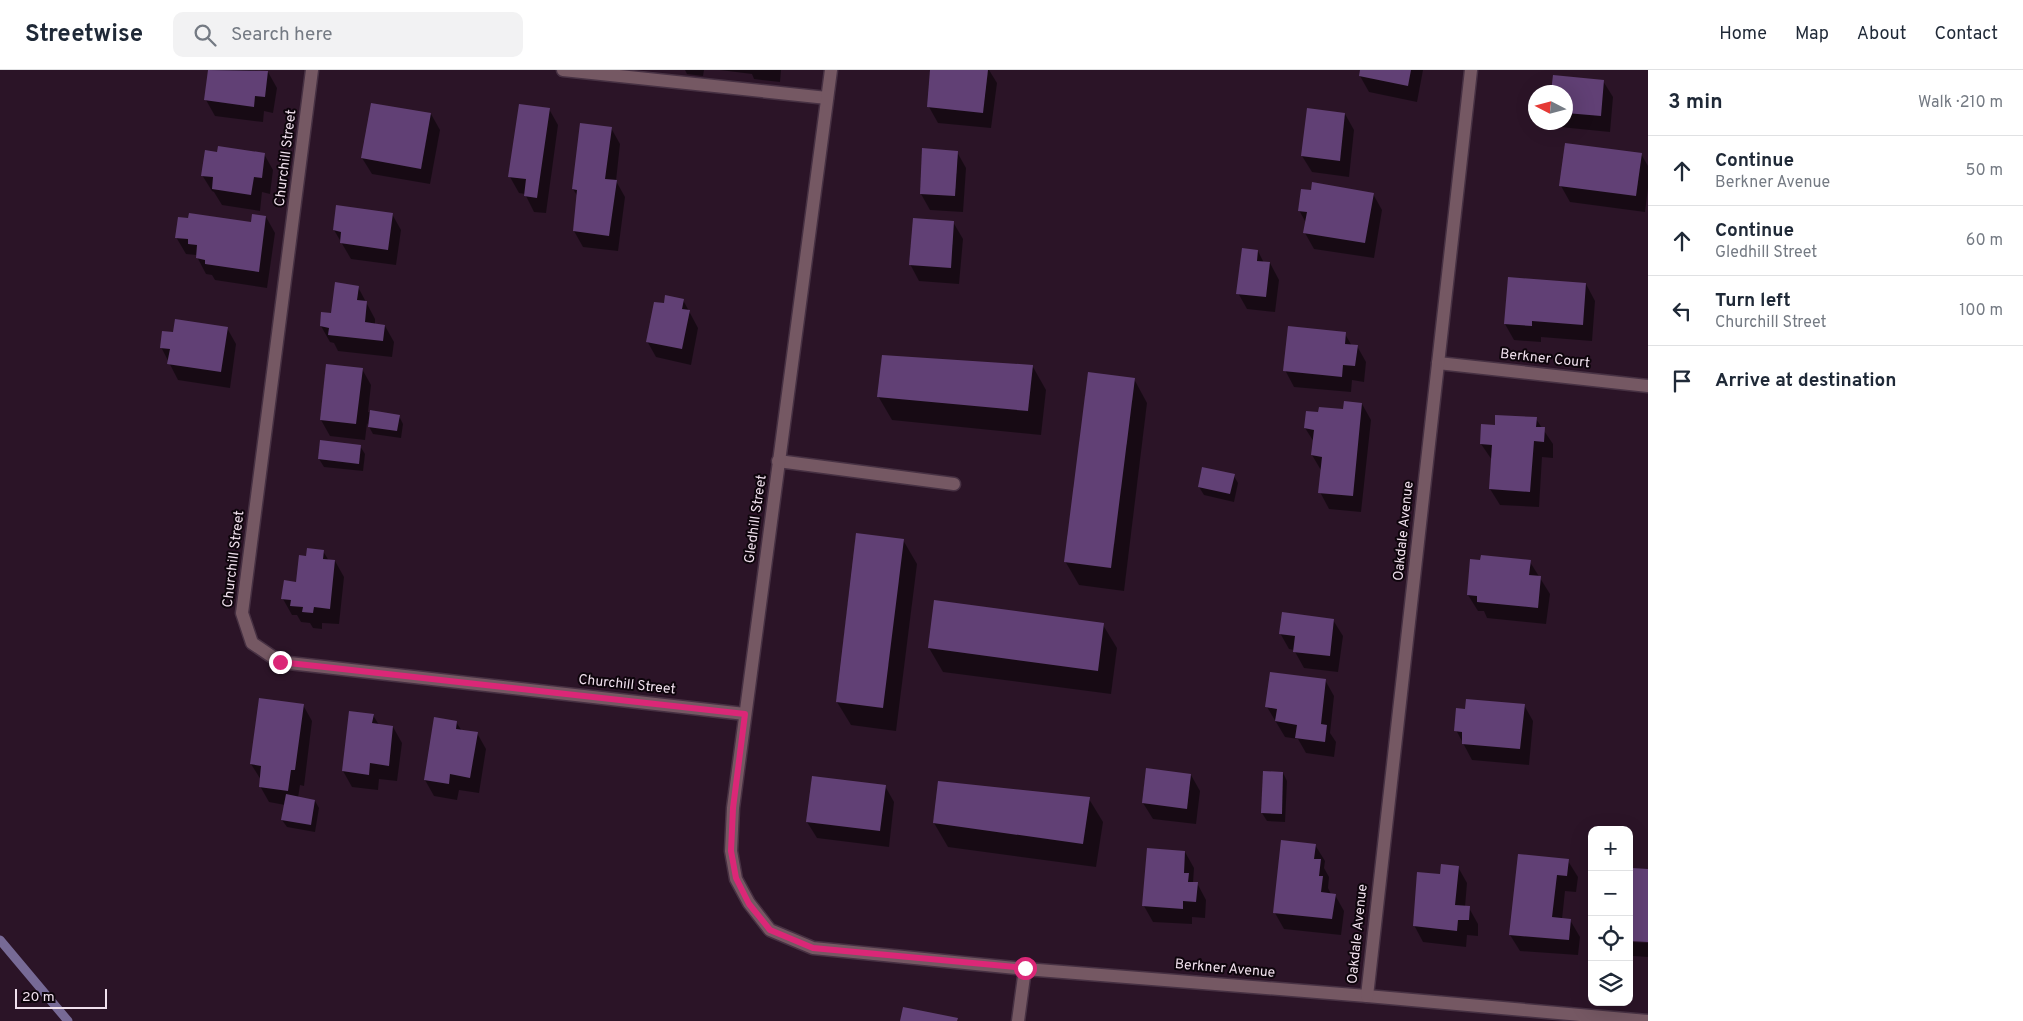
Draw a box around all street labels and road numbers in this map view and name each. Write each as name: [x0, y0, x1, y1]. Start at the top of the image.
street label: Churchill Street: [272, 109, 300, 207]
street label: Berkner Court: [1499, 346, 1591, 372]
street label: Gledhill Street: [741, 473, 771, 565]
street label: Oakdale Avenue: [1390, 480, 1418, 582]
street label: Churchill Street: [220, 510, 248, 608]
street label: Churchill Street: [578, 671, 676, 699]
street label: Oakdale Avenue: [1344, 883, 1372, 985]
street label: Berkner Avenue: [1174, 956, 1276, 982]

